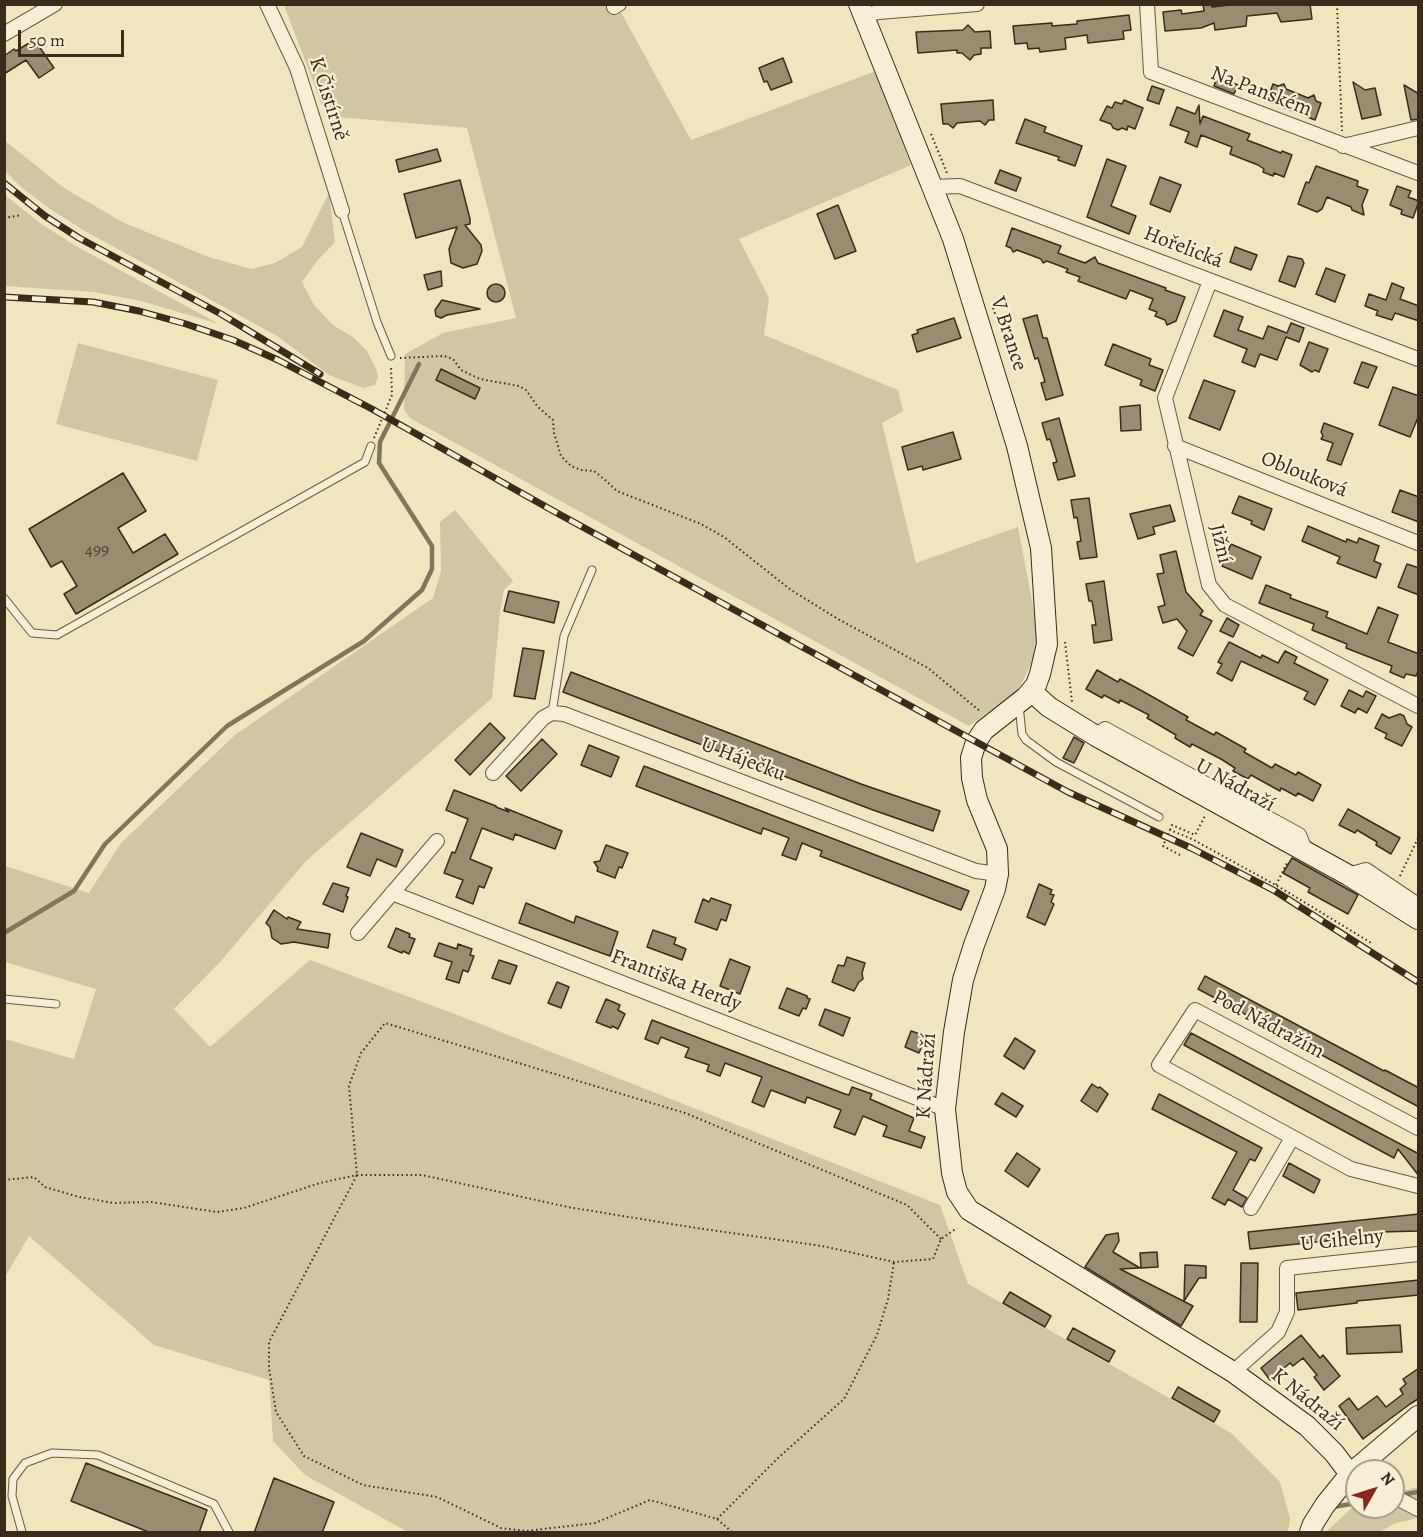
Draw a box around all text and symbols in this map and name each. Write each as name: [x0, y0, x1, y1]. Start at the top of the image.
scale bar: [21, 18, 128, 56]
text: 50 m: [29, 28, 65, 52]
street label: K Čistírně: [303, 54, 353, 144]
street label: Na Panském: [1207, 61, 1315, 123]
street label: Hořelická: [1140, 221, 1226, 275]
street label: V Brance: [984, 294, 1032, 374]
street label: Oblouková: [1257, 446, 1351, 504]
street label: Jižní: [1203, 522, 1237, 566]
house number: 499: [85, 540, 109, 562]
street label: U Háječku: [697, 732, 789, 788]
street label: U Nádraží: [1191, 754, 1279, 818]
street label: Františka Herdy: [607, 945, 745, 1017]
street label: Pod Nádražím: [1208, 985, 1328, 1065]
street label: K Nádraží: [911, 1032, 943, 1120]
street label: U Cihelny: [1299, 1224, 1385, 1258]
street label: K Nádraží: [1266, 1363, 1348, 1437]
north arrow: [1345, 1459, 1405, 1519]
text: N: [1375, 1467, 1400, 1490]

